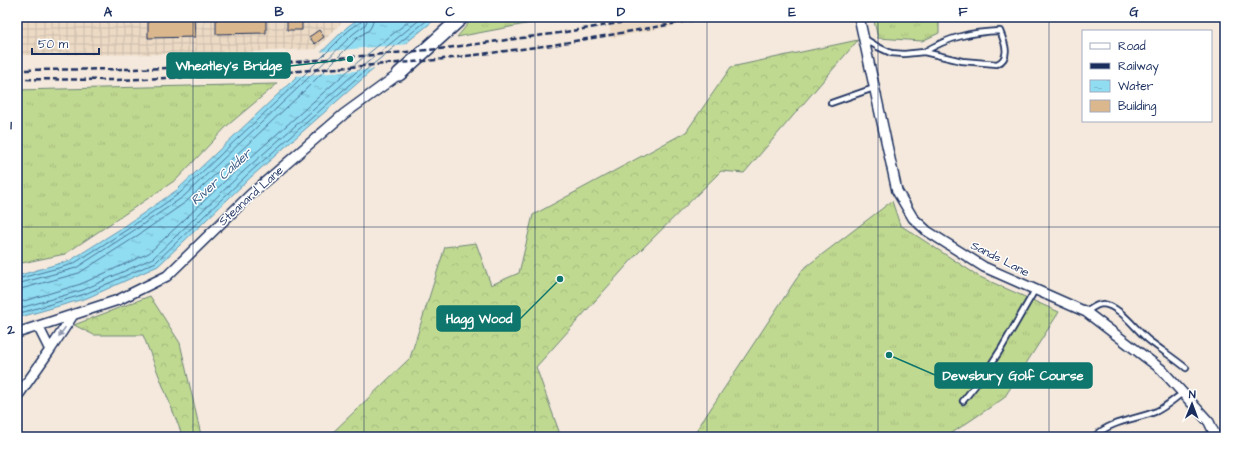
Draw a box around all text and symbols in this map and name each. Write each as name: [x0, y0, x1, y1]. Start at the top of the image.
text: A: [104, 3, 113, 21]
text: B: [274, 3, 284, 21]
text: C: [445, 3, 455, 21]
text: D: [617, 3, 626, 21]
text: E: [788, 3, 796, 21]
text: F: [958, 3, 968, 21]
text: G: [1129, 3, 1139, 21]
scale bar: [32, 30, 99, 56]
legend: [1082, 30, 1212, 122]
text: 50 m: [38, 36, 69, 53]
text: Road: [1118, 38, 1146, 55]
callout: Wheatley's Bridge: [167, 53, 290, 78]
text: Wheatley's Bridge: [175, 57, 282, 77]
text: Railway: [1118, 58, 1159, 76]
text: Water: [1118, 78, 1154, 95]
text: Building: [1118, 98, 1156, 116]
text: 1: [10, 116, 12, 134]
water label: River Calder: [187, 144, 257, 209]
street label: Steanard Lane: [215, 162, 287, 230]
street label: Sands Lane: [968, 237, 1033, 281]
callout: Hagg Wood: [437, 306, 520, 331]
text: Hagg Wood: [446, 310, 513, 330]
text: 2: [6, 321, 15, 339]
one-way arrow: [58, 327, 66, 338]
callout: Dewsbury Golf Course: [935, 363, 1092, 388]
text: Dewsbury Golf Course: [942, 367, 1084, 386]
north arrow: [1172, 384, 1212, 424]
text: N: [1189, 387, 1196, 402]

